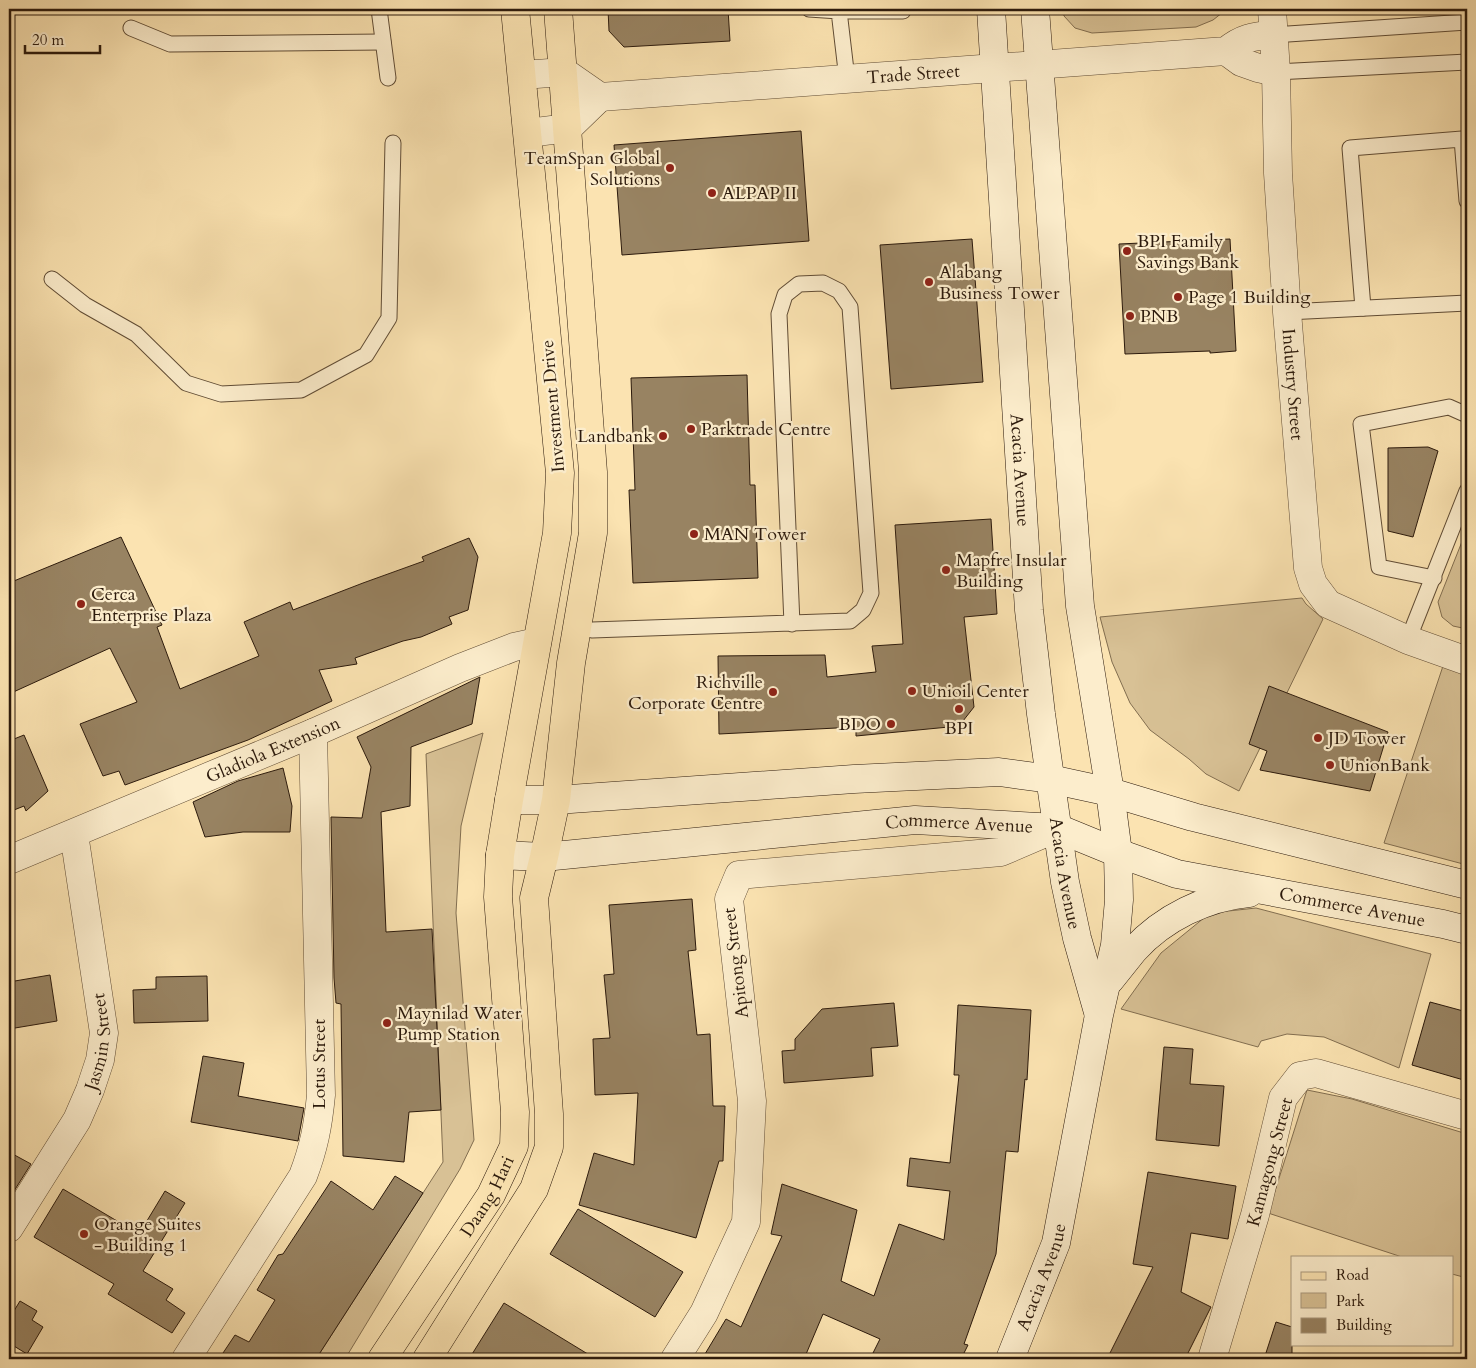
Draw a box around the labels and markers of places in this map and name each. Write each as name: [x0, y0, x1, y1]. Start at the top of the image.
place label: TeamSpan Global Solutions: [524, 146, 660, 192]
marker: TeamSpan Global Solutions: [664, 162, 676, 174]
place label: ALPAP II: [722, 181, 797, 206]
marker: ALPAP II: [706, 187, 718, 199]
place label: BPI Family Savings Bank: [1137, 229, 1239, 275]
marker: BPI Family Savings Bank: [1121, 245, 1133, 257]
place label: Alabang Business Tower: [939, 260, 1060, 306]
marker: Alabang Business Tower: [923, 276, 935, 288]
place label: Page 1 Building: [1188, 285, 1311, 310]
marker: Page 1 Building: [1172, 291, 1184, 303]
place label: PNB: [1140, 304, 1178, 329]
marker: PNB: [1124, 310, 1136, 322]
place label: Parktrade Centre: [701, 417, 831, 442]
marker: Parktrade Centre: [685, 423, 697, 435]
place label: Landbank: [577, 424, 653, 449]
marker: Landbank: [657, 430, 669, 442]
place label: MAN Tower: [704, 522, 806, 547]
marker: MAN Tower: [688, 528, 700, 540]
place label: Mapfre Insular Building: [956, 548, 1067, 594]
marker: Mapfre Insular Building: [940, 564, 952, 576]
place label: Cerca Enterprise Plaza: [91, 582, 212, 628]
marker: Cerca Enterprise Plaza: [75, 598, 87, 610]
place label: Richville Corporate Centre: [628, 670, 763, 716]
place label: Unioil Center: [922, 679, 1029, 704]
marker: Unioil Center: [906, 685, 918, 697]
marker: Richville Corporate Centre: [767, 686, 779, 698]
marker: BPI: [953, 703, 965, 715]
place label: BDO: [839, 712, 881, 737]
place label: BPI: [944, 716, 974, 741]
marker: BDO: [885, 718, 897, 730]
place label: JD Tower: [1325, 726, 1406, 751]
marker: JD Tower: [1312, 732, 1324, 744]
place label: UnionBank: [1340, 753, 1430, 778]
marker: UnionBank: [1324, 759, 1336, 771]
place label: Maynilad Water Pump Station: [397, 1001, 522, 1047]
marker: Maynilad Water Pump Station: [381, 1017, 393, 1029]
place label: Orange Suites - Building 1: [94, 1212, 201, 1258]
marker: Orange Suites - Building 1: [78, 1228, 90, 1240]

